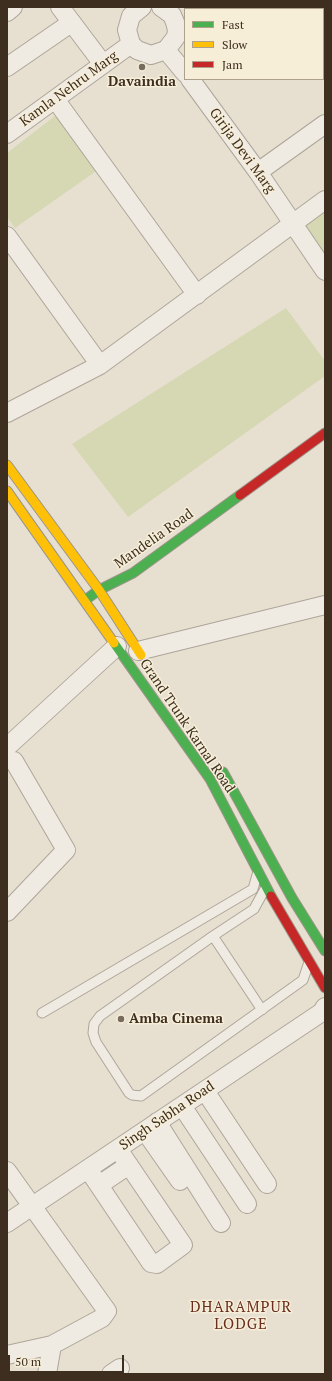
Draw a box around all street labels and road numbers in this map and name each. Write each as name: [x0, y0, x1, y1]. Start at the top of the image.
street label: Kamla Nehru Marg: [17, 48, 121, 130]
street label: Girija Devi Marg: [205, 105, 279, 197]
street label: Mandelia Road: [111, 506, 197, 572]
street label: Grand Trunk Karnal Road: [136, 656, 238, 796]
street label: Singh Sabha Road: [116, 1078, 218, 1154]

